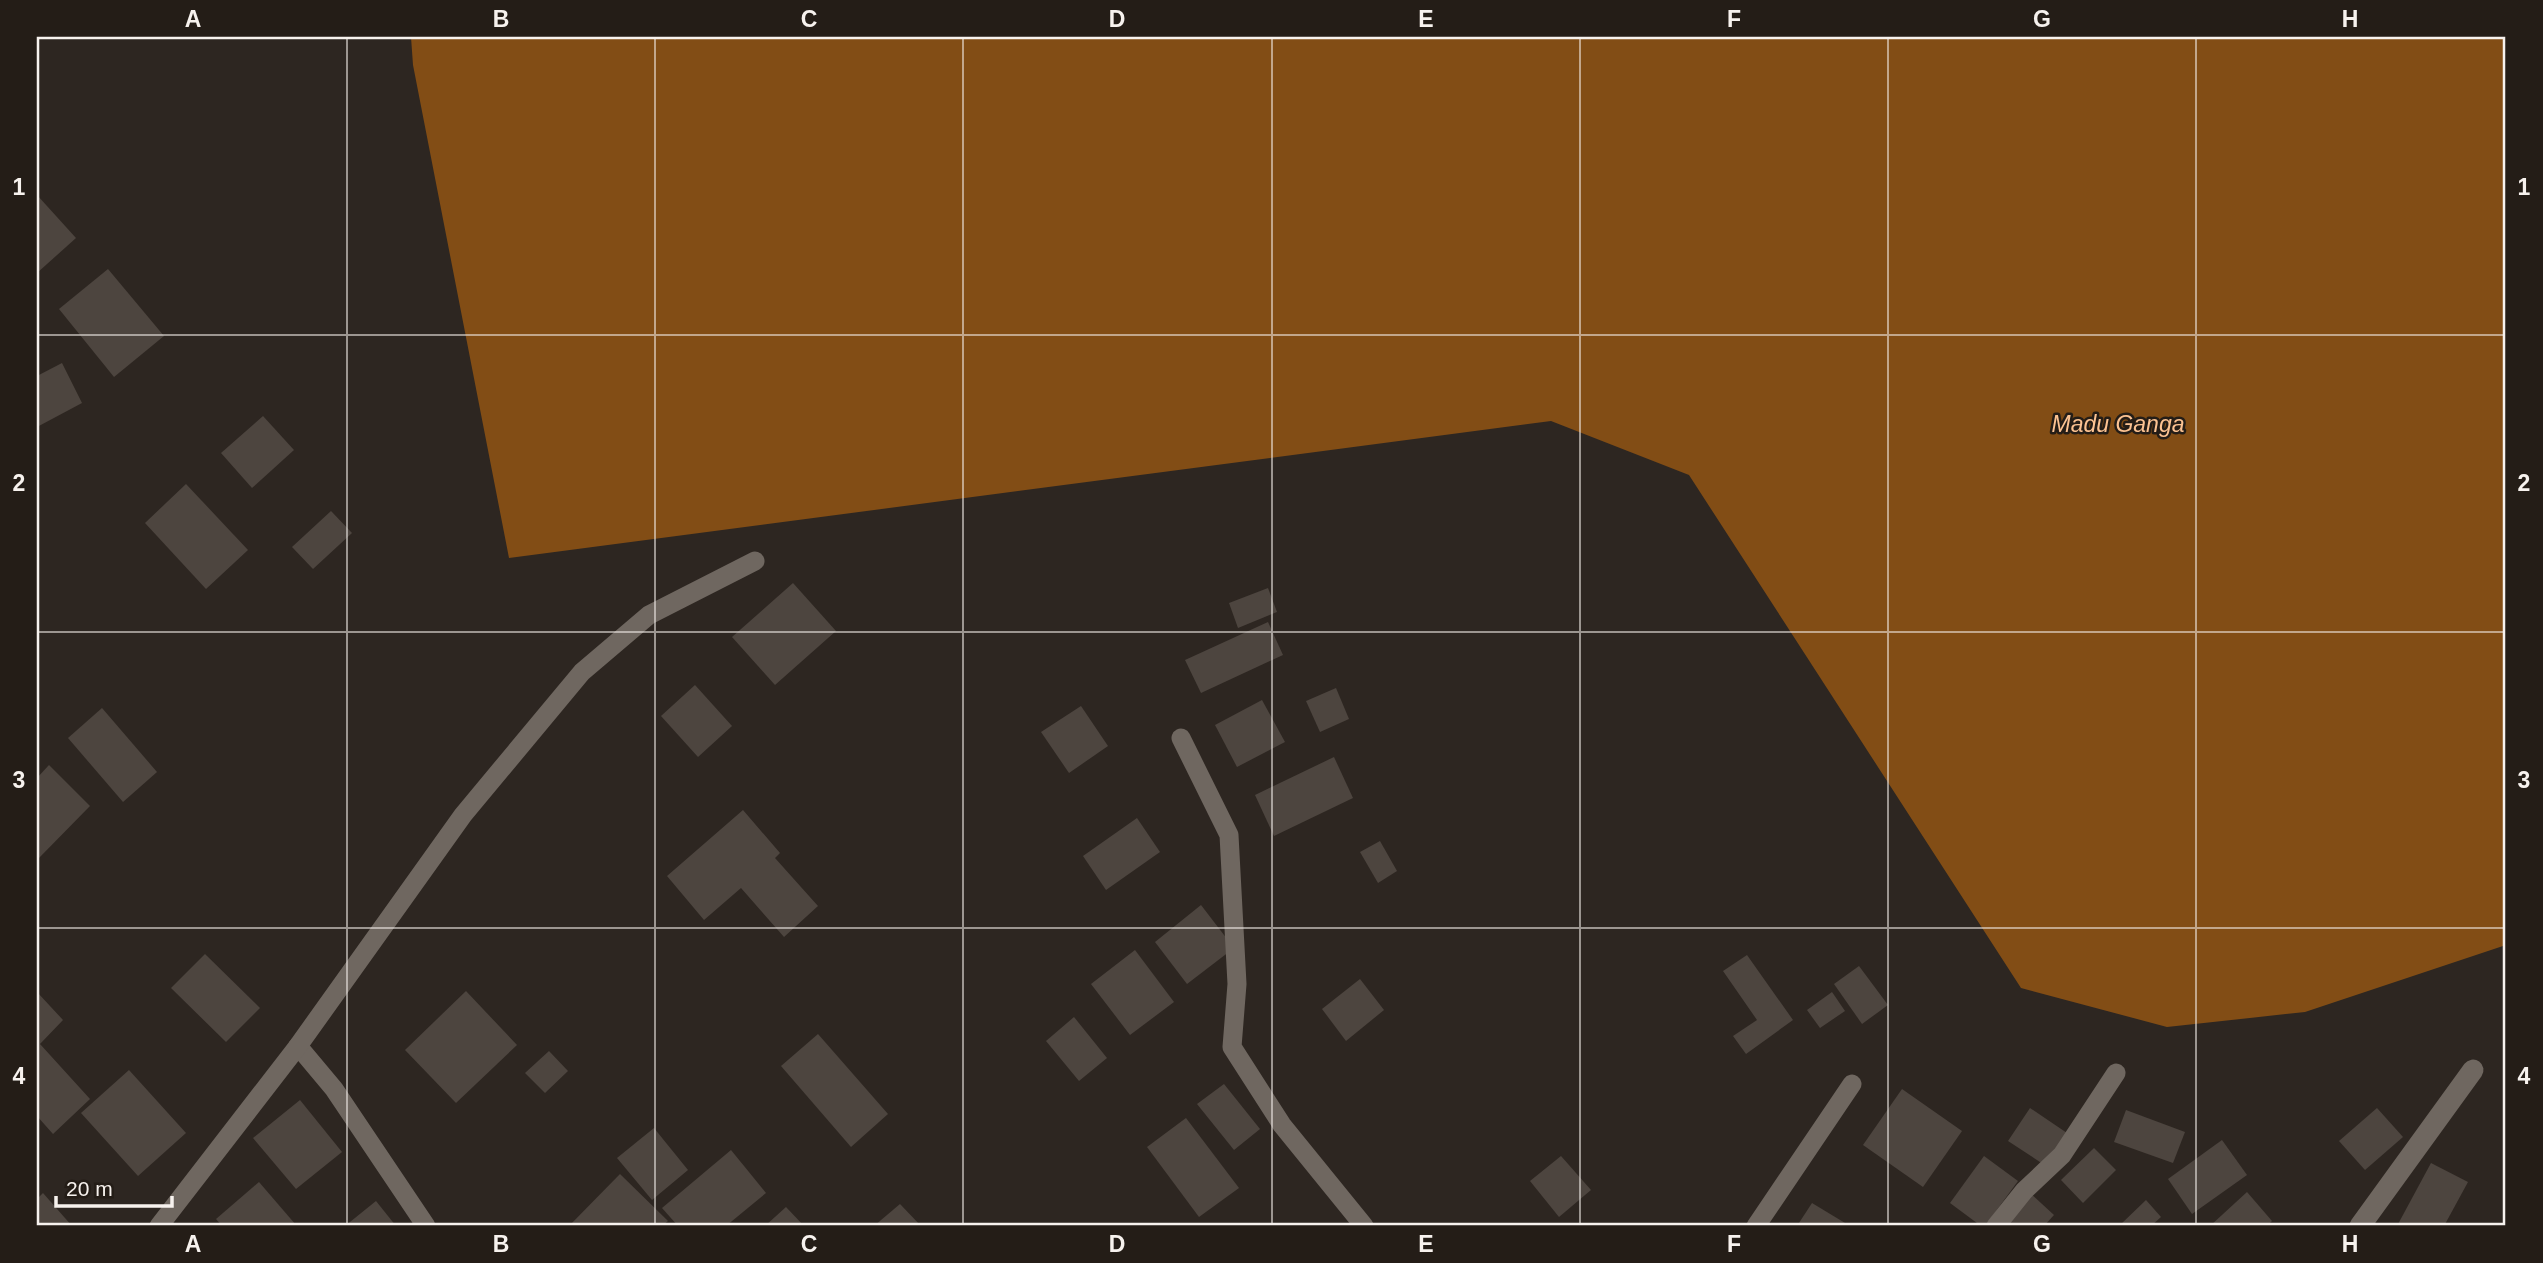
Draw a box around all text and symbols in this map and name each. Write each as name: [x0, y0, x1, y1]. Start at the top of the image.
text: A: [185, 6, 201, 32]
text: B: [493, 6, 509, 32]
text: C: [801, 6, 817, 32]
text: D: [1109, 6, 1125, 32]
text: E: [1418, 6, 1434, 32]
text: F: [1727, 6, 1741, 32]
text: G: [2033, 6, 2051, 32]
text: H: [2342, 6, 2358, 32]
text: 1: [13, 174, 26, 200]
text: 1: [2518, 174, 2531, 200]
water label: Madu Ganga: [2052, 411, 2184, 437]
text: 2: [13, 470, 25, 496]
text: 2: [2518, 470, 2530, 496]
text: 3: [13, 767, 25, 793]
text: 3: [2518, 767, 2530, 793]
text: 4: [13, 1063, 26, 1089]
text: 4: [2518, 1063, 2531, 1089]
scale bar: [56, 1165, 172, 1209]
text: 20 m: [66, 1177, 113, 1200]
text: A: [185, 1231, 201, 1257]
text: B: [493, 1231, 509, 1257]
text: C: [801, 1231, 817, 1257]
text: D: [1109, 1231, 1125, 1257]
text: E: [1418, 1231, 1434, 1257]
text: F: [1727, 1231, 1741, 1257]
text: G: [2033, 1231, 2051, 1257]
text: H: [2342, 1231, 2358, 1257]

